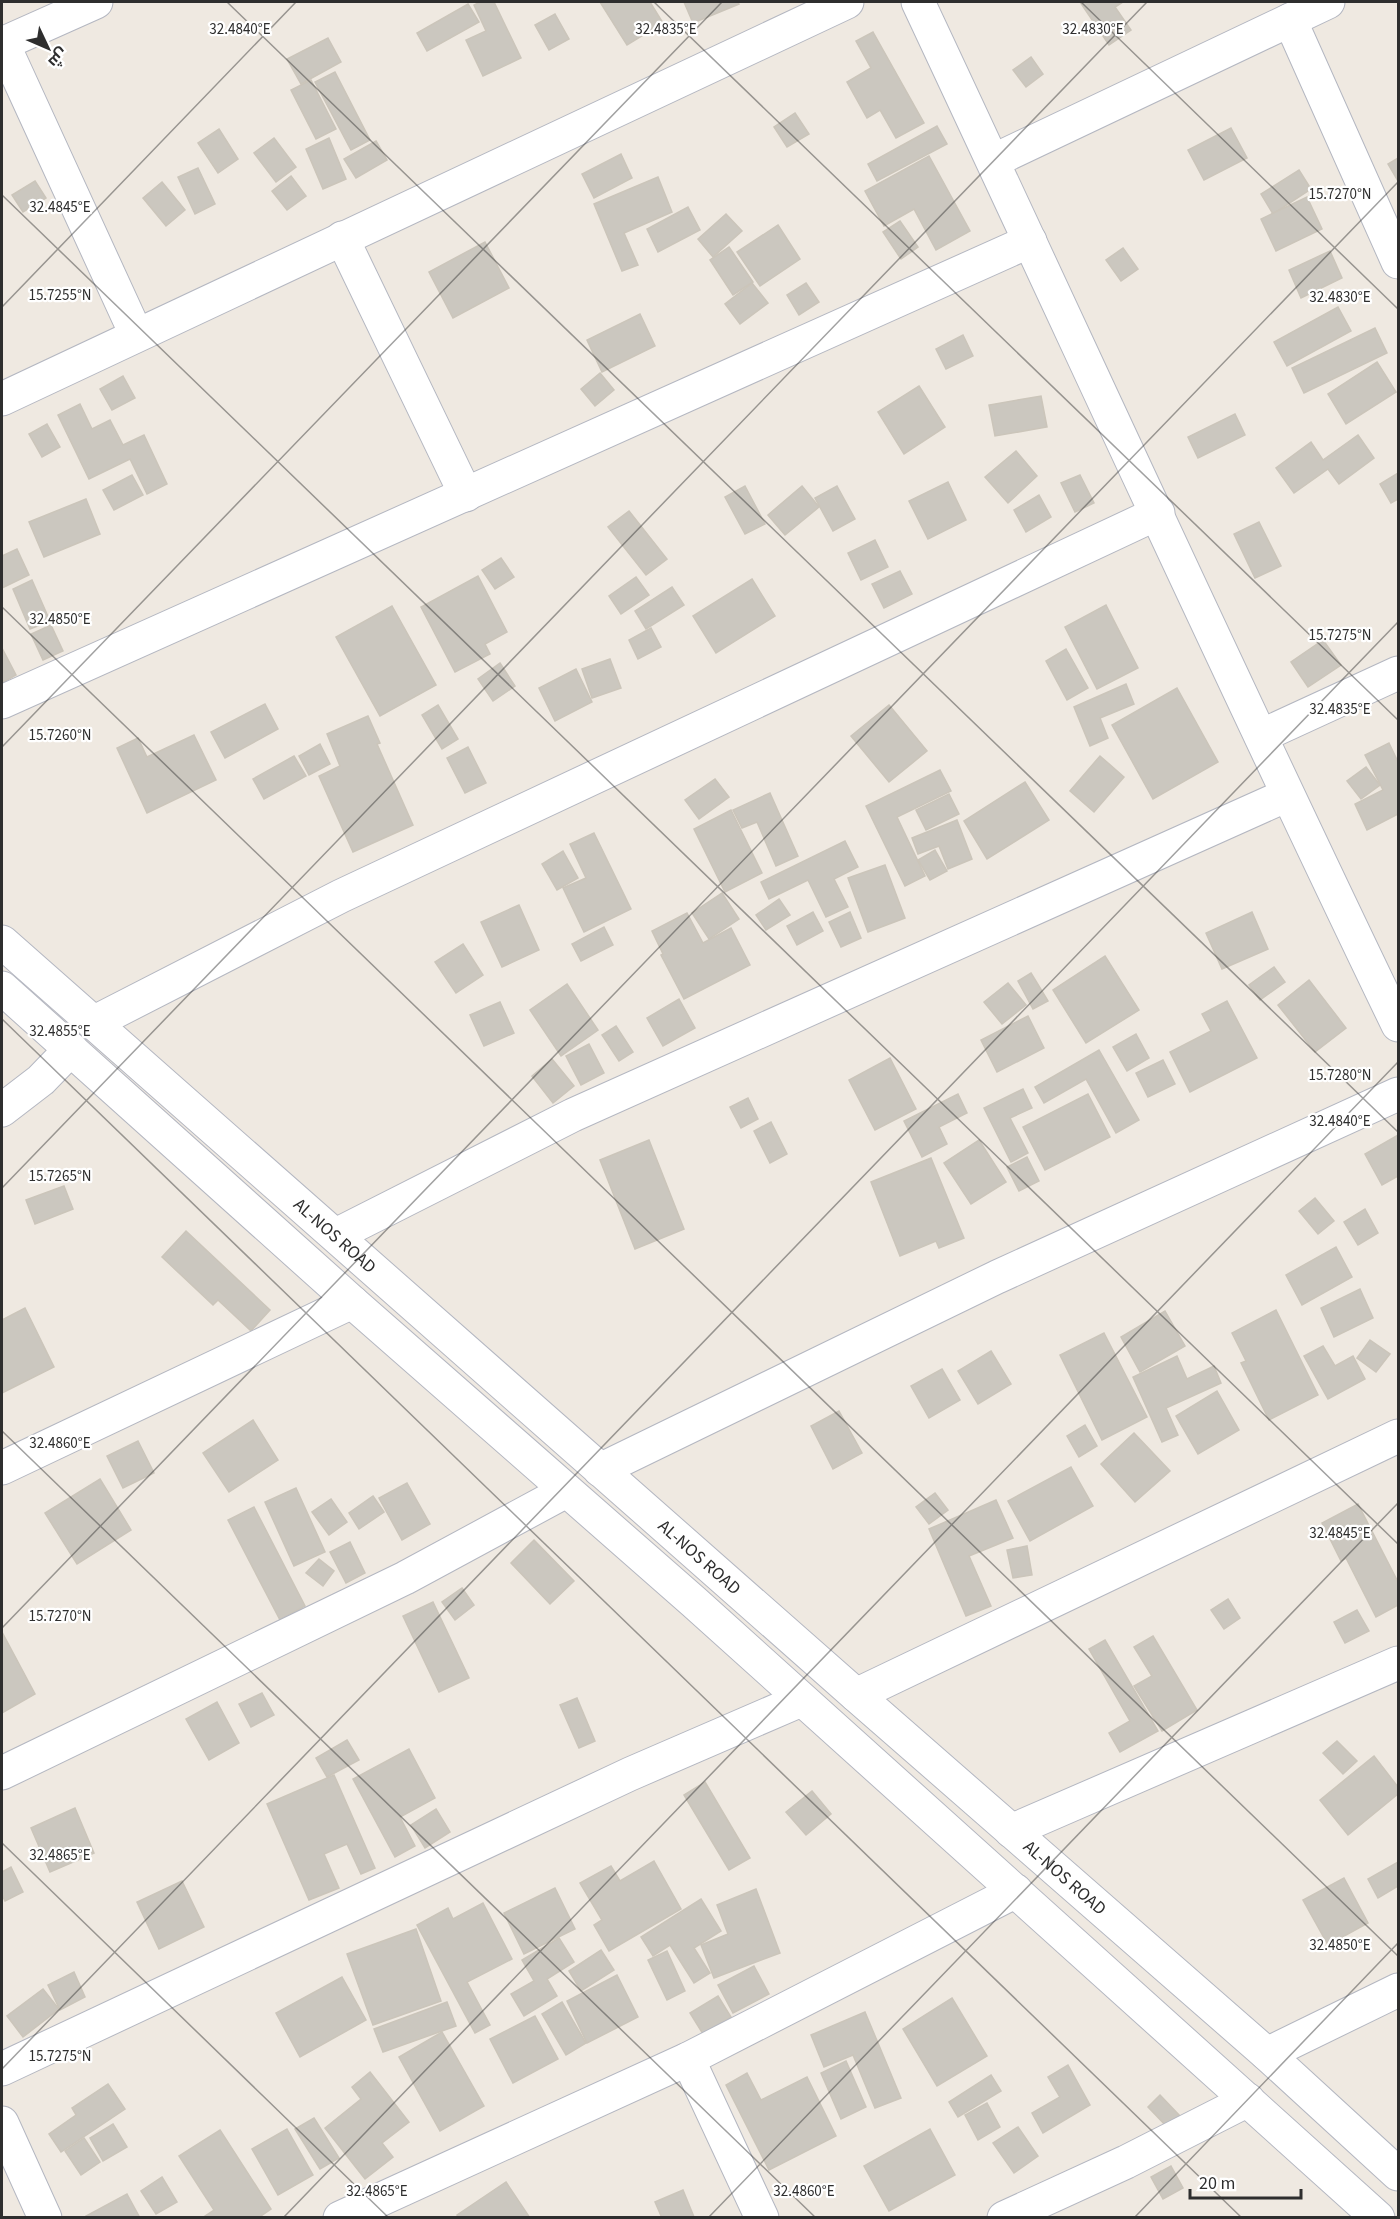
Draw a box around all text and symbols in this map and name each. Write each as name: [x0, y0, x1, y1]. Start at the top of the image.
north arrow: [18, 18, 78, 78]
text: 32.4840°E: [209, 19, 271, 40]
text: 32.4835°E: [635, 19, 697, 40]
text: 32.4830°E: [1062, 19, 1124, 40]
text: ش: [43, 43, 73, 73]
text: 15.7270°N: [1308, 184, 1372, 205]
text: 32.4845°E: [29, 197, 91, 218]
text: 15.7255°N: [28, 285, 92, 306]
text: 32.4830°E: [1309, 287, 1371, 308]
text: 32.4850°E: [29, 609, 91, 630]
text: 15.7275°N: [1308, 625, 1372, 646]
text: 32.4835°E: [1309, 699, 1371, 720]
text: 15.7260°N: [28, 725, 92, 746]
text: 32.4855°E: [29, 1021, 91, 1042]
text: 15.7280°N: [1308, 1065, 1372, 1086]
text: 32.4840°E: [1309, 1111, 1371, 1132]
text: 15.7265°N: [28, 1166, 92, 1187]
street label: AL-NOS ROAD: [288, 1192, 382, 1279]
text: 32.4860°E: [29, 1433, 91, 1454]
street label: AL-NOS ROAD: [653, 1514, 746, 1600]
text: 32.4845°E: [1309, 1523, 1371, 1544]
text: 15.7270°N: [28, 1606, 92, 1627]
street label: AL-NOS ROAD: [1018, 1834, 1112, 1921]
text: 32.4865°E: [29, 1845, 91, 1866]
text: 32.4850°E: [1309, 1935, 1371, 1956]
text: 15.7275°N: [28, 2046, 92, 2067]
scale bar: [1190, 2162, 1301, 2200]
text: 20 m: [1199, 2171, 1235, 2196]
text: 32.4865°E: [346, 2181, 408, 2202]
text: 32.4860°E: [773, 2181, 835, 2202]

